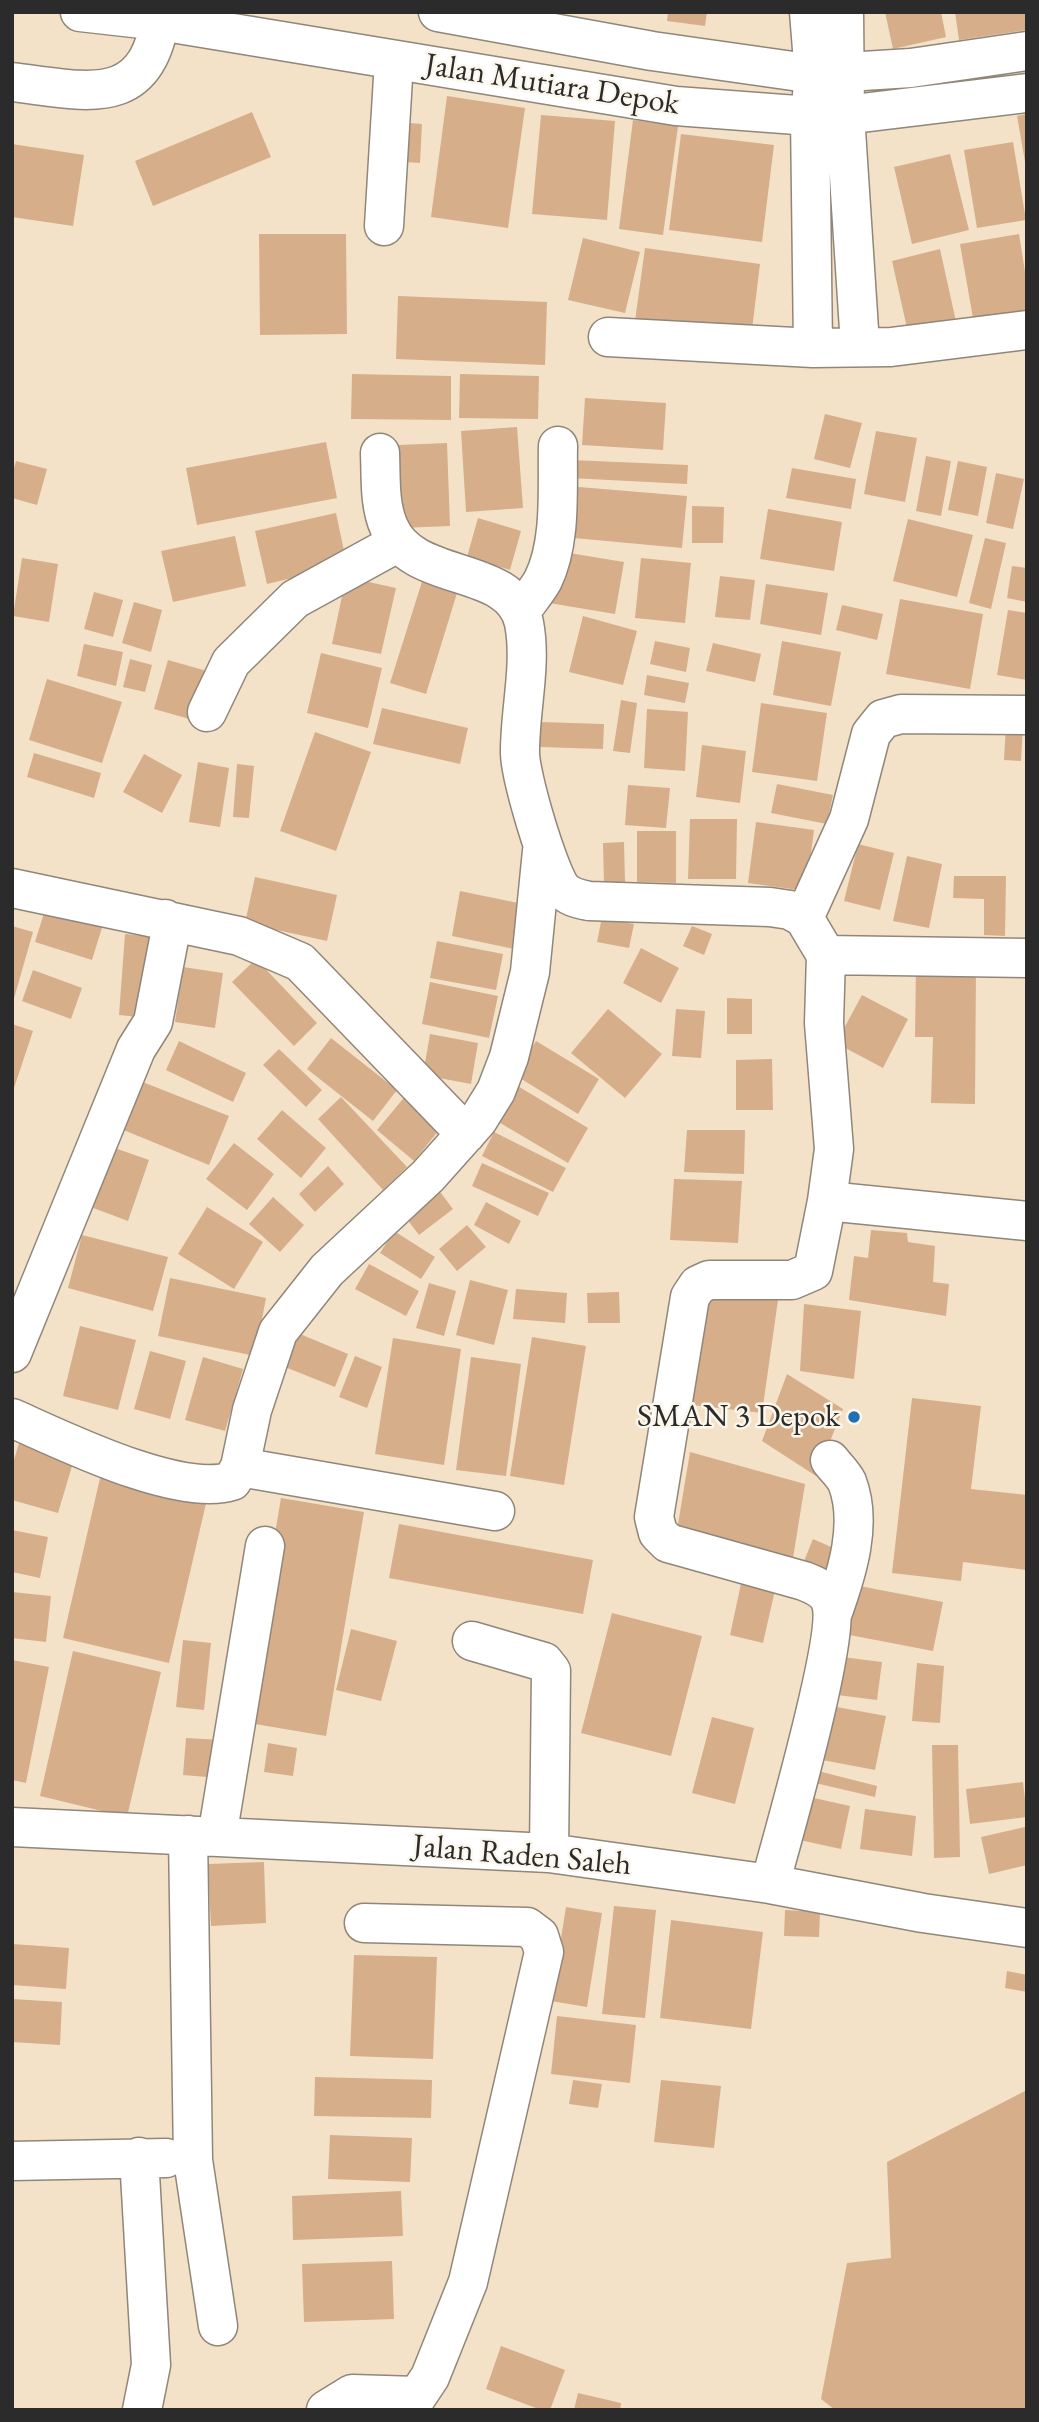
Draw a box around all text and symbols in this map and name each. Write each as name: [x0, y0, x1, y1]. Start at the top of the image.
street label: Jalan Mutiara Depok: [422, 46, 682, 124]
place label: SMAN 3 Depok: [637, 1398, 840, 1436]
marker: SMAN 3 Depok: [846, 1409, 862, 1425]
street label: Jalan Raden Saleh: [411, 1827, 633, 1885]

